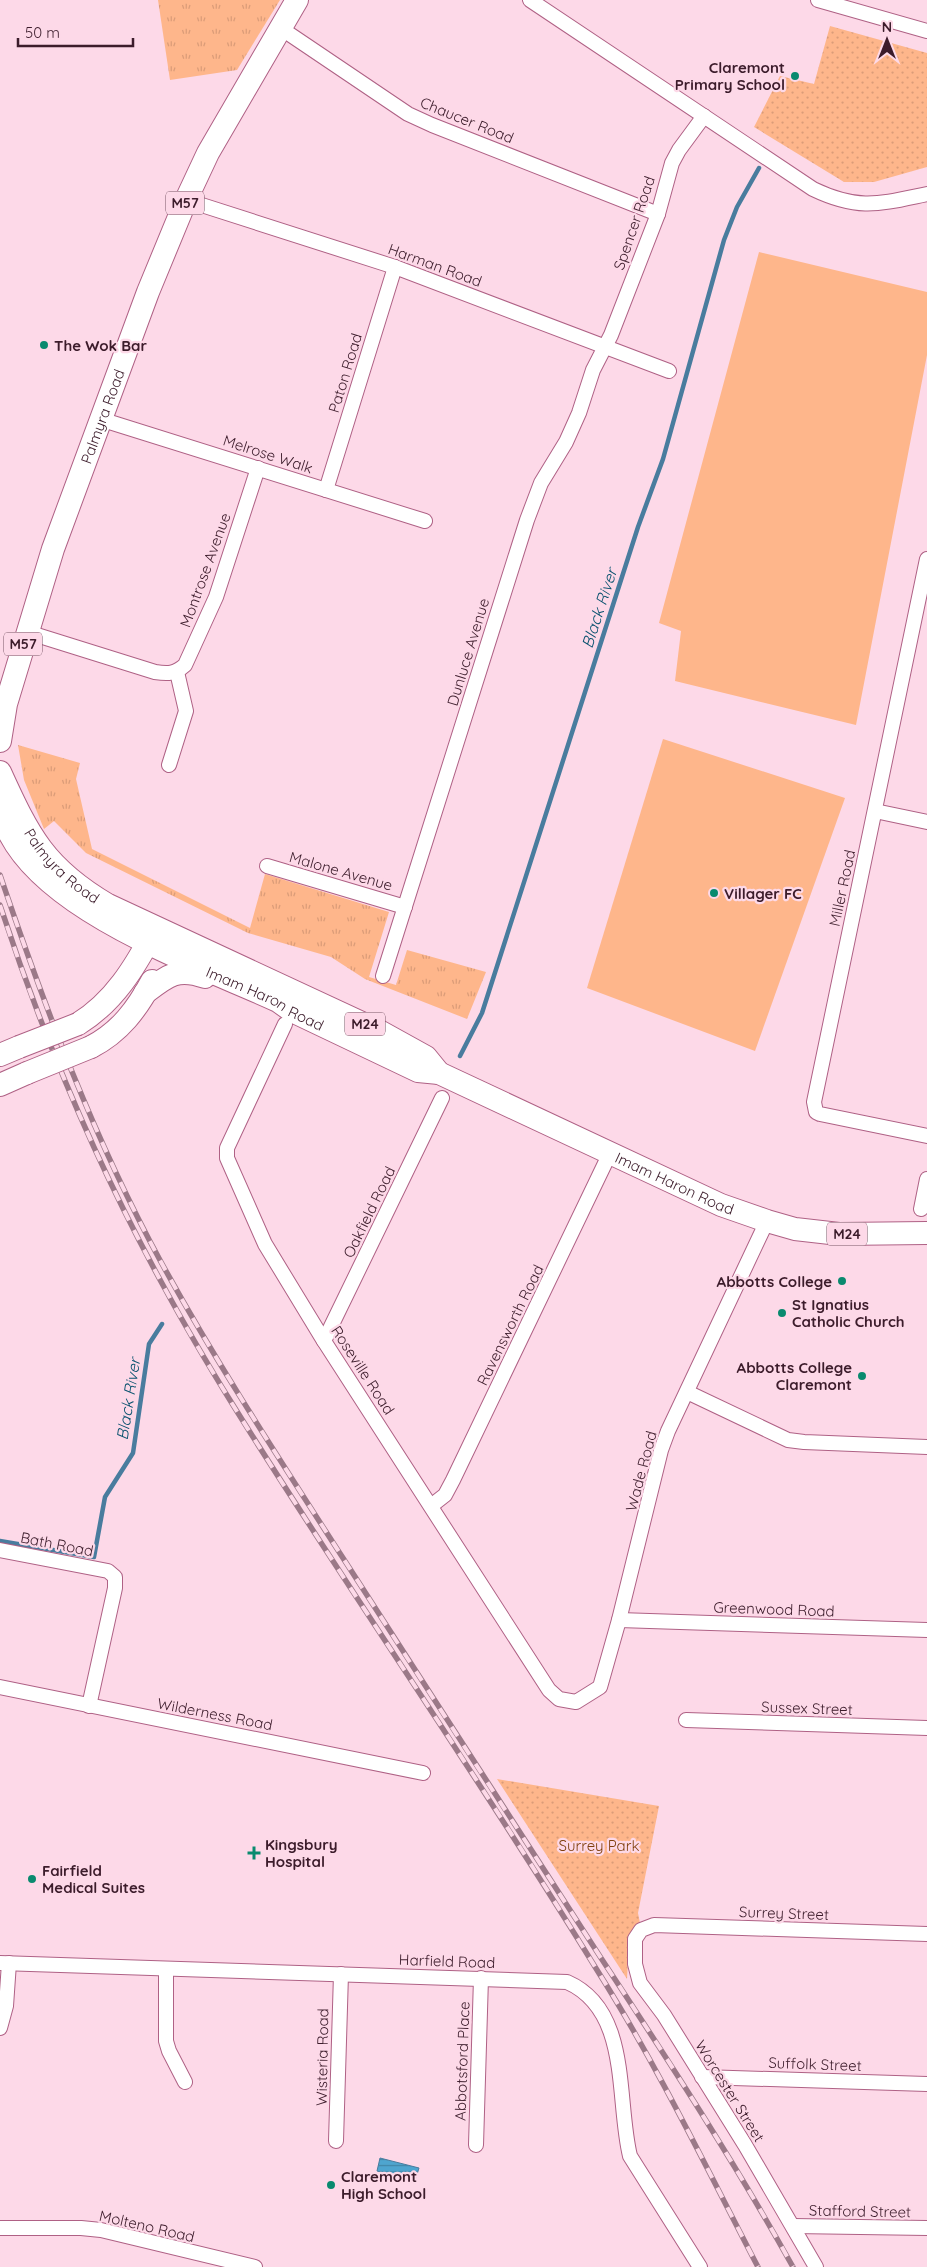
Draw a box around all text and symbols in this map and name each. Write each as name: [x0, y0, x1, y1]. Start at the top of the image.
scale bar: [18, 15, 132, 47]
north arrow: [862, 15, 912, 65]
text: N: [882, 18, 892, 36]
text: 50 m: [25, 23, 60, 42]
place label: Claremont Primary School: [675, 58, 785, 94]
marker: Claremont Primary School: [789, 70, 801, 82]
street label: Chaucer Road: [417, 93, 517, 147]
street label: Spencer Road: [609, 174, 659, 272]
road number: M57: [166, 192, 204, 214]
street label: Harman Road: [386, 239, 484, 291]
street label: Paton Road: [324, 331, 366, 415]
place label: The Wok Bar: [54, 336, 147, 355]
marker: The Wok Bar: [38, 339, 50, 351]
street label: Palmyra Road: [76, 366, 128, 466]
street label: Melrose Walk: [221, 431, 315, 477]
street label: Montrose Avenue: [175, 510, 235, 630]
water label: Black River: [577, 564, 622, 650]
street label: Dunluce Avenue: [443, 596, 493, 708]
road number: M57: [4, 633, 42, 656]
street label: Palmyra Road: [20, 825, 103, 907]
street label: Malone Avenue: [287, 847, 395, 895]
street label: Miller Road: [825, 848, 859, 928]
place label: Villager FC: [724, 884, 802, 903]
marker: Villager FC: [708, 887, 720, 899]
street label: Imam Haron Road: [203, 962, 327, 1034]
road number: M24: [345, 1012, 385, 1036]
street label: Imam Haron Road: [612, 1147, 737, 1218]
street label: Oakfield Road: [339, 1163, 399, 1261]
road number: M24: [827, 1222, 867, 1246]
street label: Ravensworth Road: [473, 1261, 547, 1389]
place label: Abbotts College: [717, 1272, 832, 1291]
marker: Abbotts College: [836, 1275, 848, 1287]
place label: St Ignatius Catholic Church: [792, 1295, 904, 1331]
marker: St Ignatius Catholic Church: [776, 1307, 788, 1319]
street label: Roseville Road: [327, 1322, 399, 1418]
water label: Black River: [112, 1355, 145, 1441]
place label: Abbotts College Claremont: [737, 1358, 852, 1394]
marker: Abbotts College Claremont: [856, 1370, 868, 1382]
street label: Wade Road: [621, 1429, 661, 1513]
street label: Bath Road: [19, 1528, 95, 1560]
street label: Greenwood Road: [713, 1597, 835, 1621]
street label: Wilderness Road: [156, 1694, 274, 1734]
street label: Sussex Street: [761, 1697, 853, 1719]
place label: Kingsbury Hospital: [265, 1835, 338, 1871]
park label: Surrey Park: [559, 1836, 639, 1855]
marker: Kingsbury Hospital: [247, 1846, 261, 1860]
place label: Fairfield Medical Suites: [42, 1861, 145, 1897]
marker: Fairfield Medical Suites: [26, 1873, 38, 1885]
street label: Surrey Street: [739, 1902, 829, 1924]
street label: Harfield Road: [398, 1950, 496, 1972]
street label: Abbotsford Place: [450, 2001, 474, 2121]
street label: Wisteria Road: [312, 2008, 332, 2106]
street label: Worcester Street: [691, 2037, 769, 2145]
street label: Suffolk Street: [768, 2053, 862, 2075]
place label: Claremont High School: [341, 2167, 426, 2203]
marker: Claremont High School: [325, 2179, 337, 2191]
street label: Stafford Street: [809, 2201, 911, 2221]
street label: Molteno Road: [97, 2206, 197, 2246]

